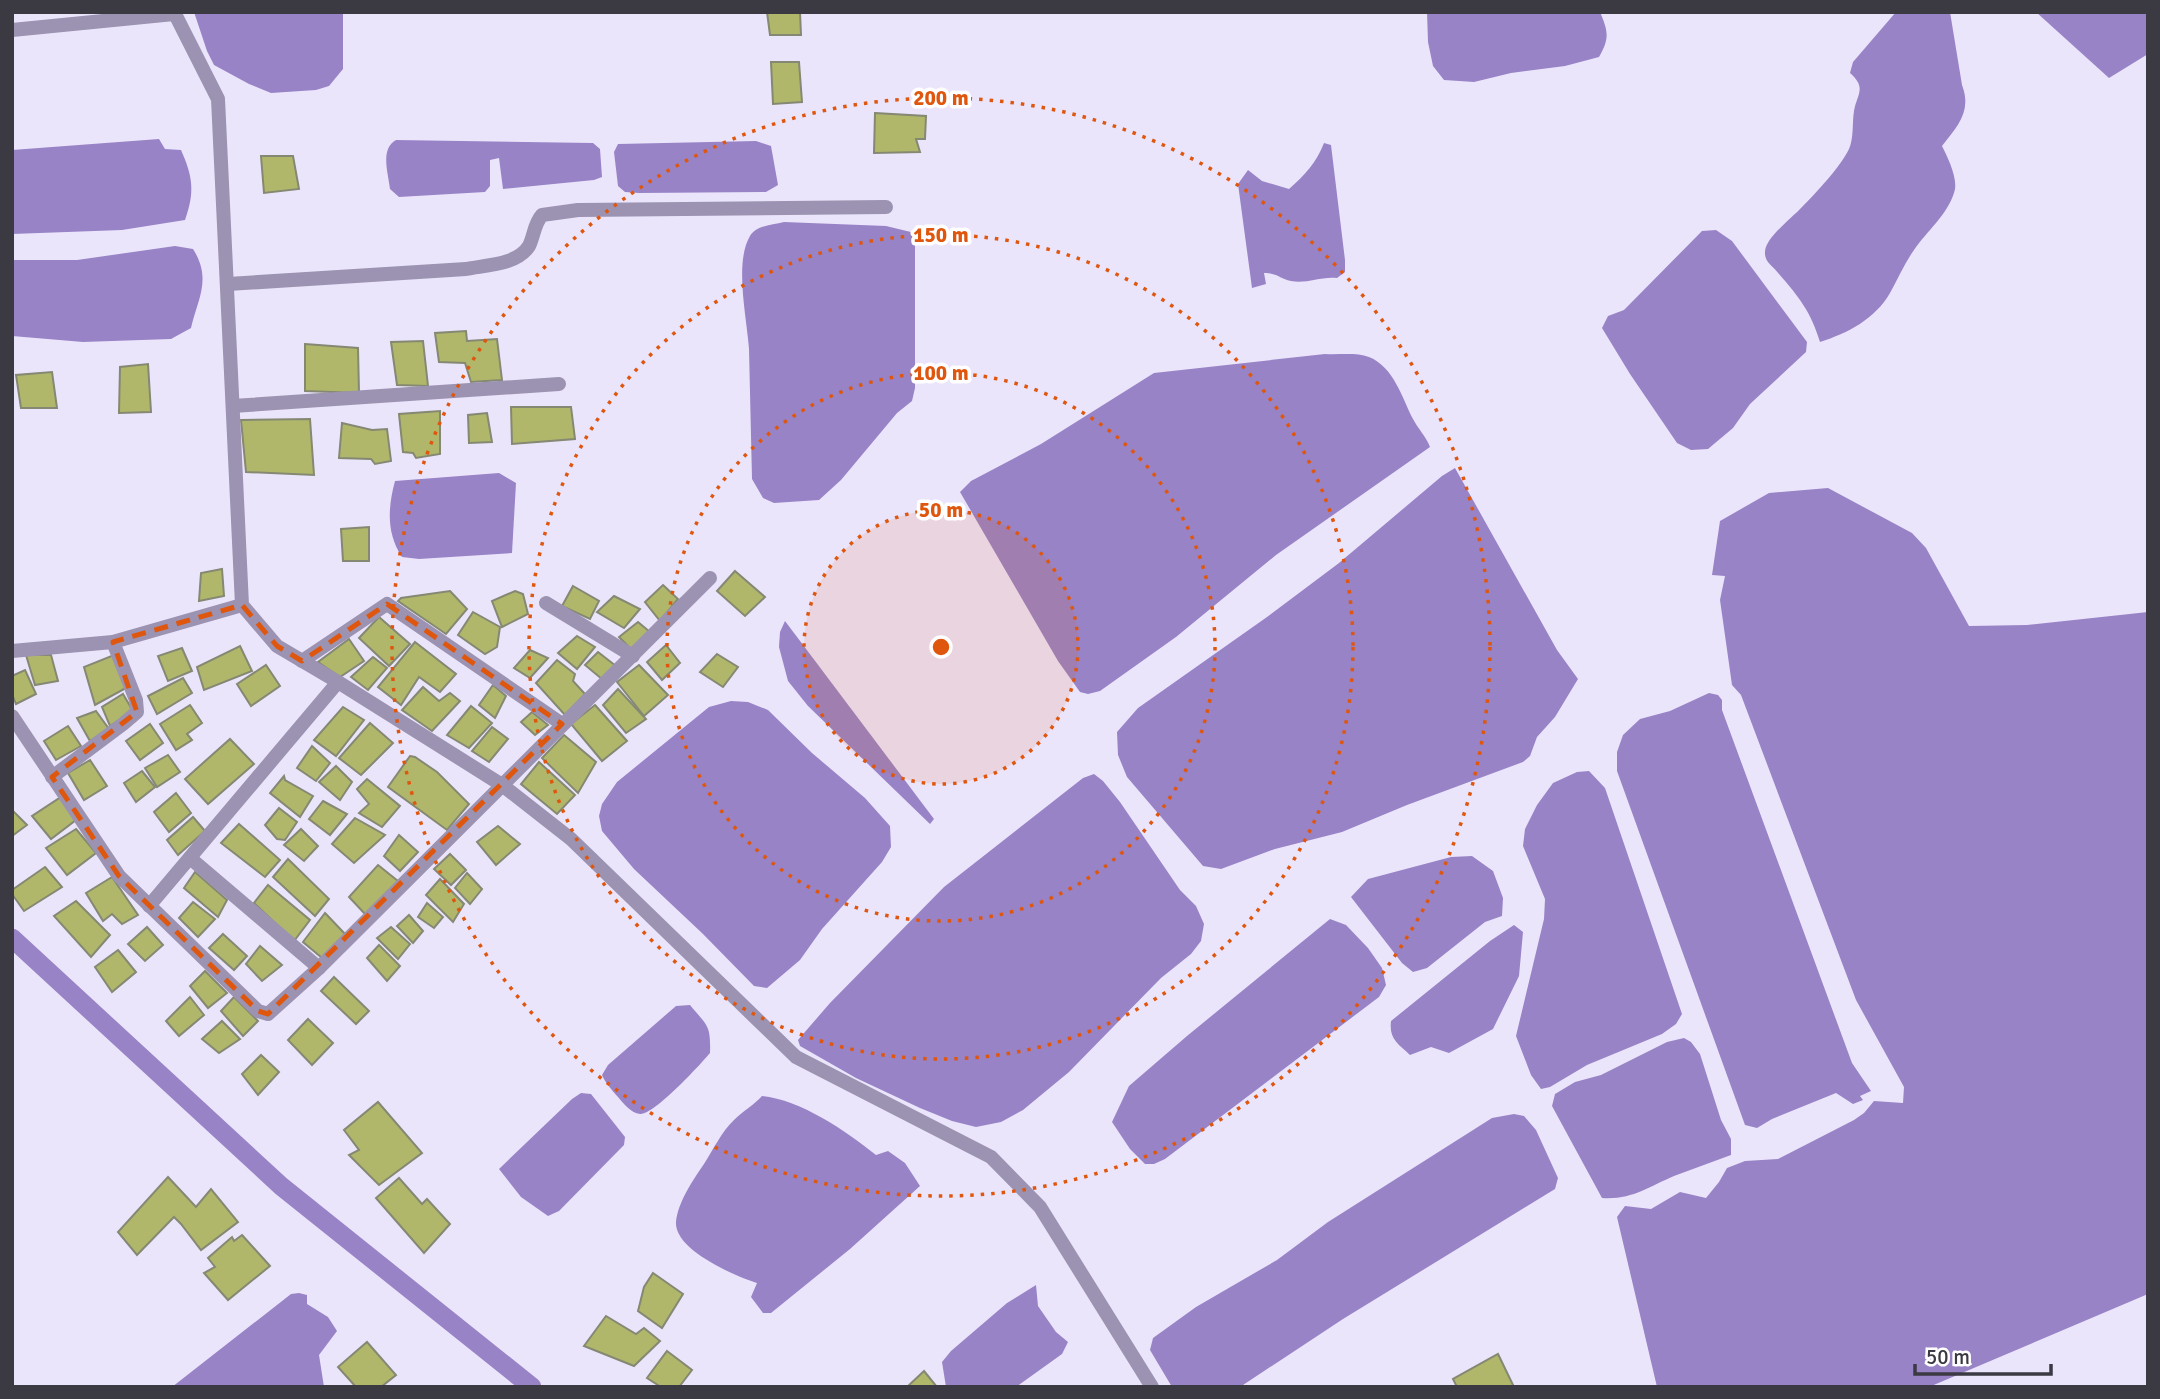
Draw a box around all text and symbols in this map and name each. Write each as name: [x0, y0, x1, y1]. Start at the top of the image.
text: 200 m: [913, 85, 969, 111]
text: 150 m: [913, 222, 969, 248]
text: 100 m: [913, 360, 969, 386]
text: 50 m: [919, 497, 963, 523]
centre of rings: [929, 635, 953, 659]
scale bar: [1915, 1332, 2052, 1376]
text: 50 m: [1926, 1344, 1970, 1370]

